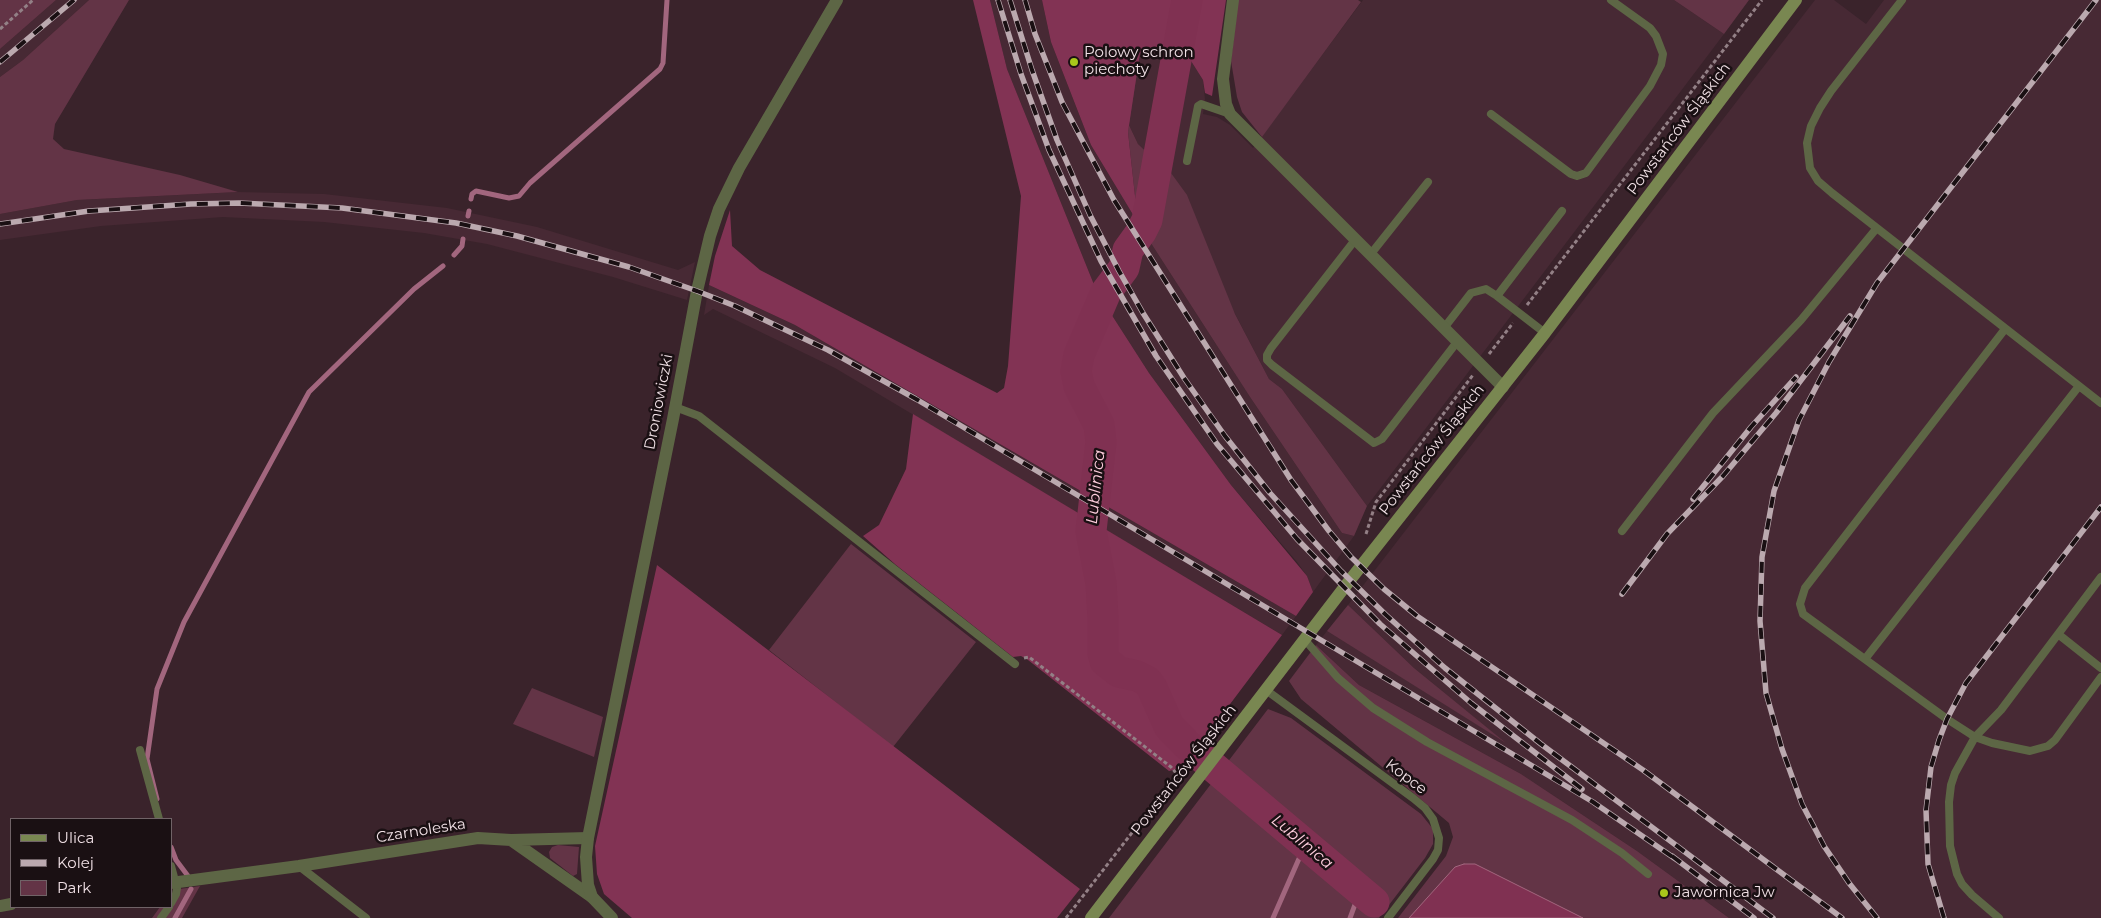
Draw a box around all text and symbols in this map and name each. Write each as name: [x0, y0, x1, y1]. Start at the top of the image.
place label: Polowy schron piechoty: [1084, 44, 1194, 79]
marker: Polowy schron piechoty: [1068, 56, 1080, 68]
street label: Powstańców Śląskich: [1624, 60, 1734, 198]
street label: Droniowiczki: [641, 353, 677, 451]
street label: Powstańców Śląskich: [1376, 381, 1488, 519]
water label: Lublinica: [1083, 449, 1109, 525]
street label: Powstańców Śląskich: [1128, 701, 1240, 839]
street label: Kopce: [1382, 756, 1430, 798]
water label: Lublinica: [1267, 811, 1337, 873]
street label: Czarnoleska: [375, 815, 467, 847]
legend: [10, 818, 172, 908]
text: Ulica: [57, 828, 94, 847]
text: Kolej: [57, 853, 94, 872]
text: Park: [57, 878, 91, 897]
place label: Jawornica Jw: [1674, 884, 1775, 902]
marker: Jawornica Jw: [1658, 887, 1670, 899]

